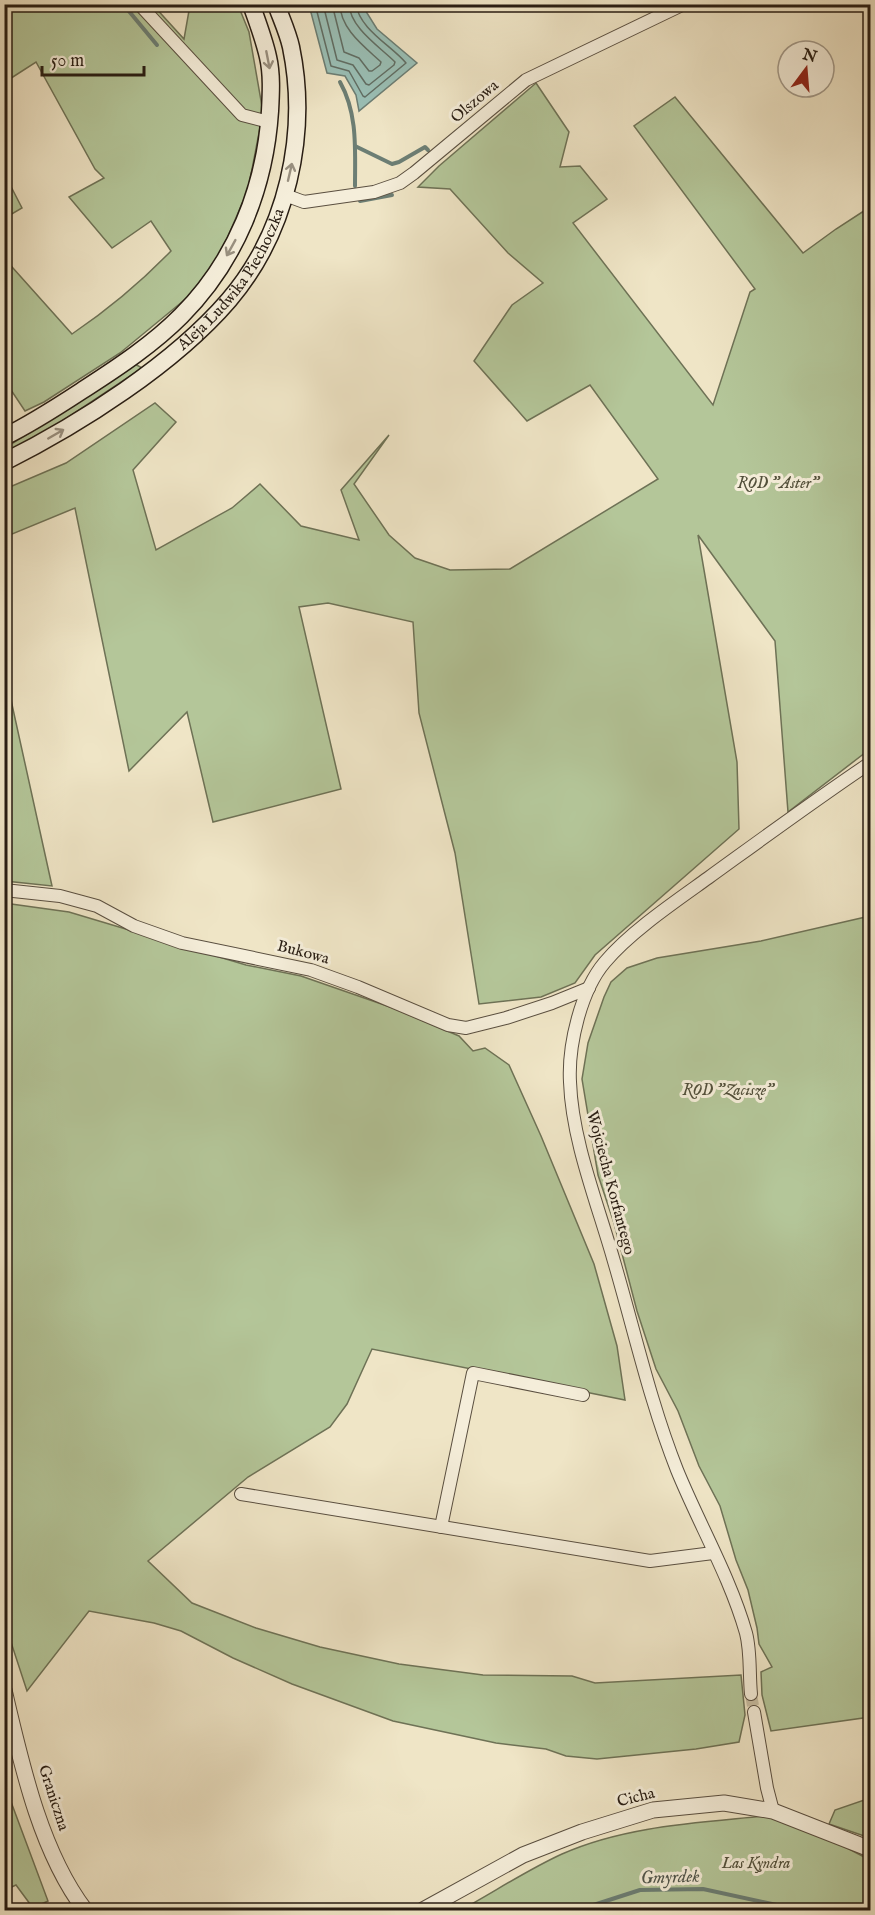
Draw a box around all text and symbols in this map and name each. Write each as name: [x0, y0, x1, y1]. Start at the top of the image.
scale bar: [42, 39, 144, 77]
north arrow: [776, 39, 836, 99]
text: N: [799, 45, 819, 68]
text: 50 m: [51, 50, 84, 73]
one-way arrow: [263, 50, 274, 70]
street label: Olszowa: [447, 76, 503, 128]
one-way arrow: [285, 163, 296, 182]
street label: Aleja Ludwika Piechoczka: [173, 206, 290, 356]
one-way arrow: [225, 239, 236, 257]
one-way arrow: [47, 428, 64, 440]
park label: ROD "Aster": [737, 474, 821, 494]
street label: Bukowa: [275, 936, 331, 970]
park label: ROD "Zacisze": [682, 1081, 776, 1101]
street label: Wojciecha Korfantego: [581, 1109, 639, 1258]
street label: Graniczna: [33, 1763, 73, 1833]
street label: Cicha: [615, 1784, 657, 1812]
park label: Las Kyndra: [721, 1854, 790, 1874]
water label: Gmyrdek: [640, 1865, 700, 1891]

